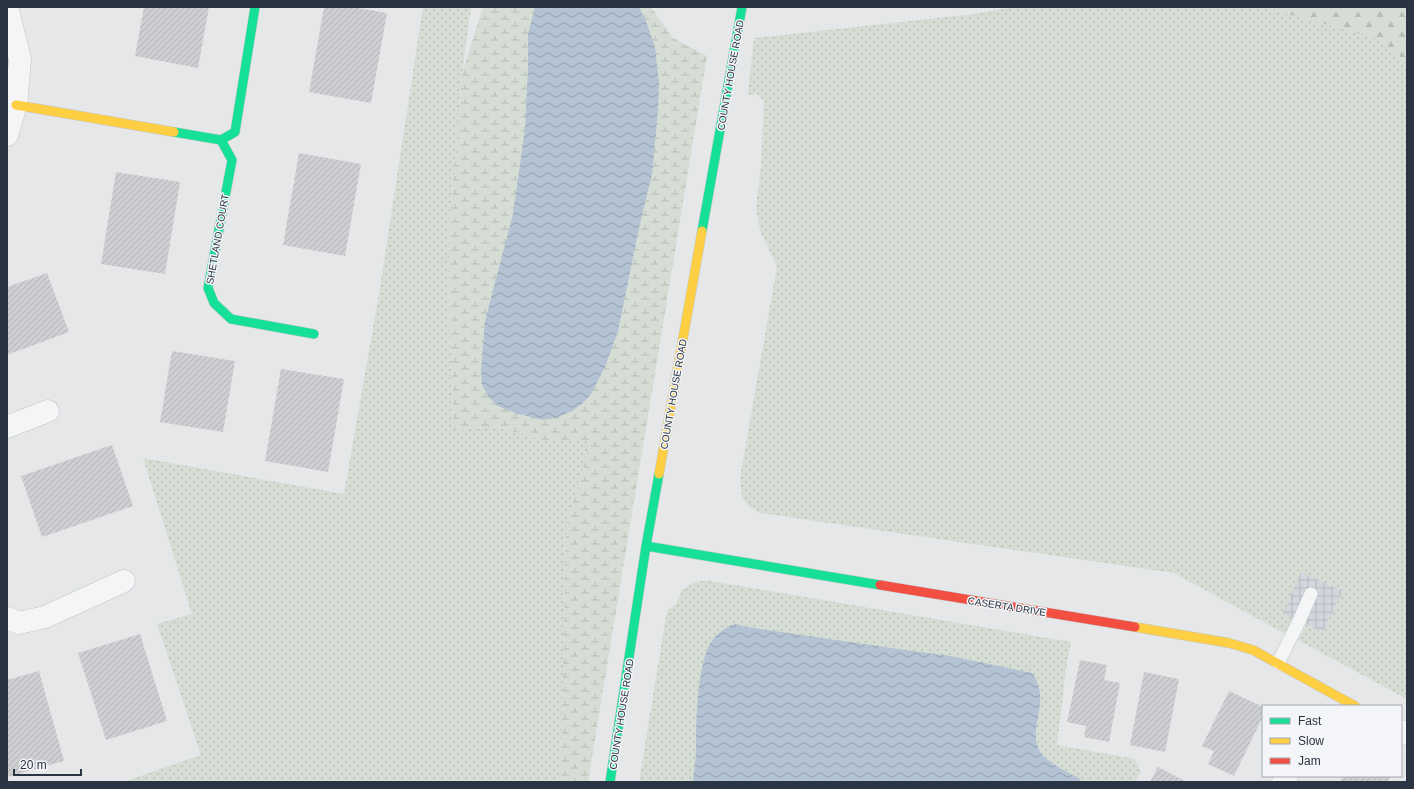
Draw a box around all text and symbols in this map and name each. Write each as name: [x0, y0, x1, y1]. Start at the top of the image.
street label: COUNTY HOUSE ROAD: [715, 19, 746, 131]
street label: SHETLAND COURT: [204, 193, 231, 285]
street label: COUNTY HOUSE ROAD: [658, 338, 689, 450]
street label: CASERTA DRIVE: [967, 595, 1047, 618]
street label: COUNTY HOUSE ROAD: [607, 658, 636, 770]
legend: [1262, 705, 1402, 777]
text: Fast: [1298, 714, 1322, 728]
text: Slow: [1298, 734, 1324, 748]
scale bar: [14, 751, 81, 777]
text: Jam: [1298, 754, 1321, 768]
text: 20 m: [20, 758, 47, 772]

